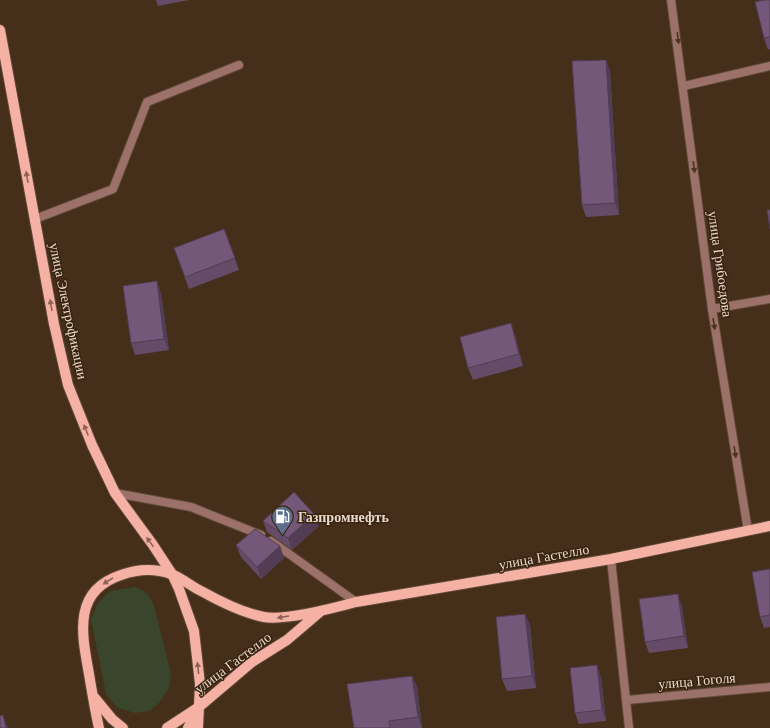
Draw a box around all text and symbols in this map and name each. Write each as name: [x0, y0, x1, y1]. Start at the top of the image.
one-way arrow: [674, 32, 681, 45]
one-way arrow: [691, 161, 697, 174]
one-way arrow: [24, 171, 30, 183]
street label: улица Грибоедова: [705, 210, 735, 319]
street label: улица Электрофикации: [46, 241, 90, 381]
one-way arrow: [47, 299, 53, 311]
one-way arrow: [711, 318, 717, 330]
one-way arrow: [82, 423, 88, 435]
one-way arrow: [732, 446, 738, 459]
fuel station icon: Газпромнефть: [270, 504, 296, 537]
place label: Газпромнефть: [298, 510, 389, 525]
one-way arrow: [146, 537, 154, 547]
street label: улица Гастелло: [498, 542, 590, 572]
one-way arrow: [103, 577, 113, 585]
one-way arrow: [277, 614, 289, 620]
street label: улица Гастелло: [192, 629, 274, 697]
one-way arrow: [195, 662, 202, 674]
street label: улица Гоголя: [658, 670, 737, 692]

